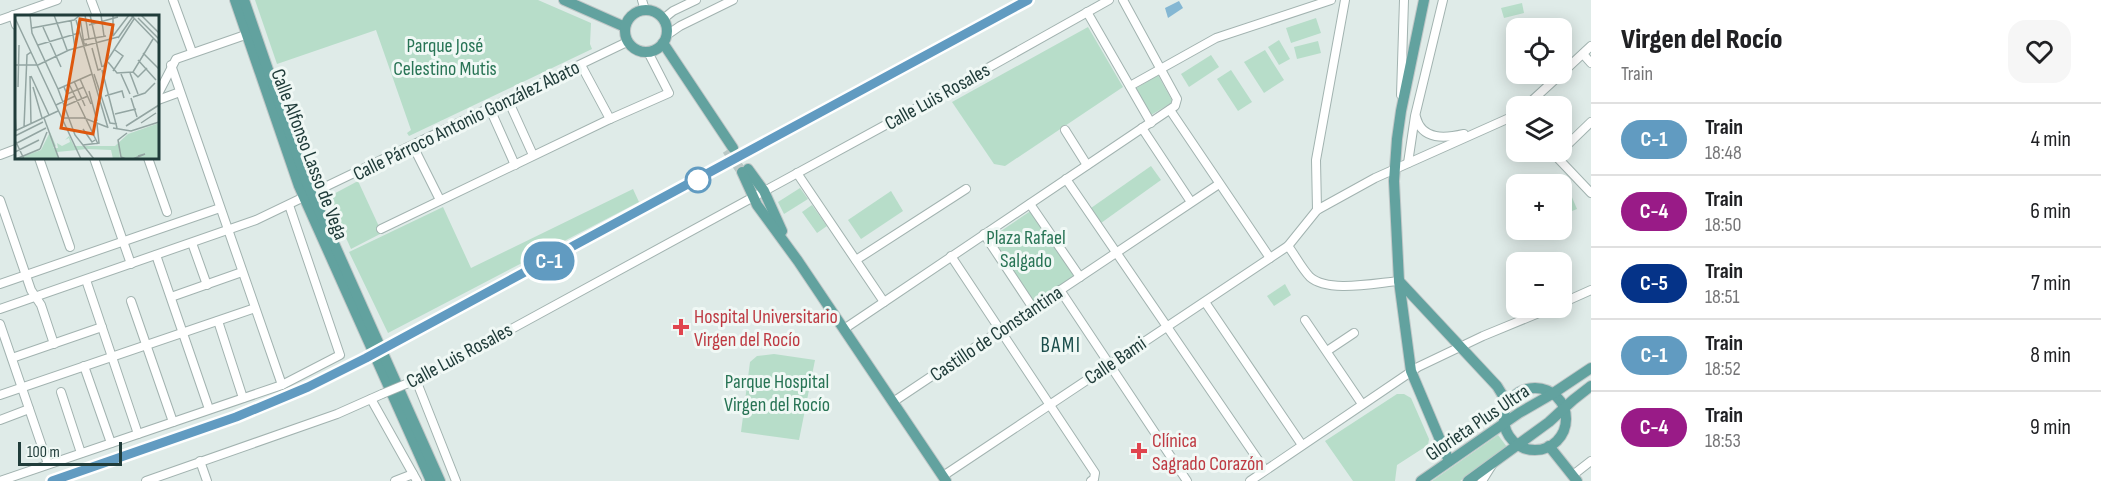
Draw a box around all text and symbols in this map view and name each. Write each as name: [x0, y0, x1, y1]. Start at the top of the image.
inset map: [15, 15, 159, 159]
map controls: [1506, 18, 1572, 318]
button: locate: [1506, 18, 1572, 84]
button: heart: [2008, 20, 2071, 83]
text: Virgen del Rocío: [1621, 23, 1782, 56]
park label: Parque José Celestino Mutis: [393, 34, 497, 81]
street label: Calle Párroco Antonio González Abato: [349, 56, 584, 186]
street label: Calle Luis Rosales: [881, 58, 994, 136]
text: Train: [1621, 62, 1653, 86]
street label: Calle Alfonso Lasso de Vega: [265, 65, 353, 243]
button: layers: [1506, 96, 1572, 162]
text: Train: [1705, 114, 1743, 141]
text: 4 min: [2031, 126, 2071, 153]
text: C-1: [1641, 127, 1667, 152]
text: 18:48: [1705, 141, 1742, 165]
unlabelled marker: [685, 167, 711, 193]
button: +: [1506, 174, 1572, 240]
text: Train: [1705, 186, 1743, 213]
text: 6 min: [2030, 198, 2071, 225]
text: C-4: [1640, 199, 1668, 224]
text: 18:50: [1705, 213, 1741, 237]
park label: Plaza Rafael Salgado: [986, 226, 1066, 273]
line badge: C-1: [514, 242, 584, 280]
text: C-1: [536, 249, 562, 274]
button: −: [1506, 252, 1572, 318]
text: Train: [1705, 258, 1743, 285]
text: 7 min: [2031, 270, 2071, 297]
text: C-5: [1640, 271, 1668, 296]
street label: Castillo de Constantina: [926, 281, 1067, 387]
text: 18:51: [1705, 285, 1740, 309]
place label: Hospital Universitario Virgen del Rocío: [694, 305, 838, 352]
street label: Calle Luis Rosales: [402, 318, 517, 394]
marker: Hospital Universitario Virgen del Rocío: [672, 318, 690, 336]
text: Train: [1705, 330, 1743, 357]
street label: Calle Bami: [1080, 332, 1151, 390]
district label: BAMI: [1040, 333, 1082, 358]
text: 8 min: [2030, 342, 2071, 369]
text: C-1: [1641, 343, 1667, 368]
text: 18:52: [1705, 357, 1741, 381]
park label: Parque Hospital Virgen del Rocío: [724, 370, 830, 417]
street label: Glorieta Plus Ultra: [1421, 379, 1534, 466]
text: Train: [1705, 402, 1743, 429]
text: 9 min: [2030, 414, 2071, 441]
text: C-4: [1640, 415, 1668, 440]
place label: Clínica Sagrado Corazón: [1152, 429, 1264, 476]
text: 18:53: [1705, 429, 1741, 453]
scale bar: [18, 439, 122, 466]
marker: Clínica Sagrado Corazón: [1130, 442, 1148, 460]
text: 100 m: [27, 443, 60, 462]

